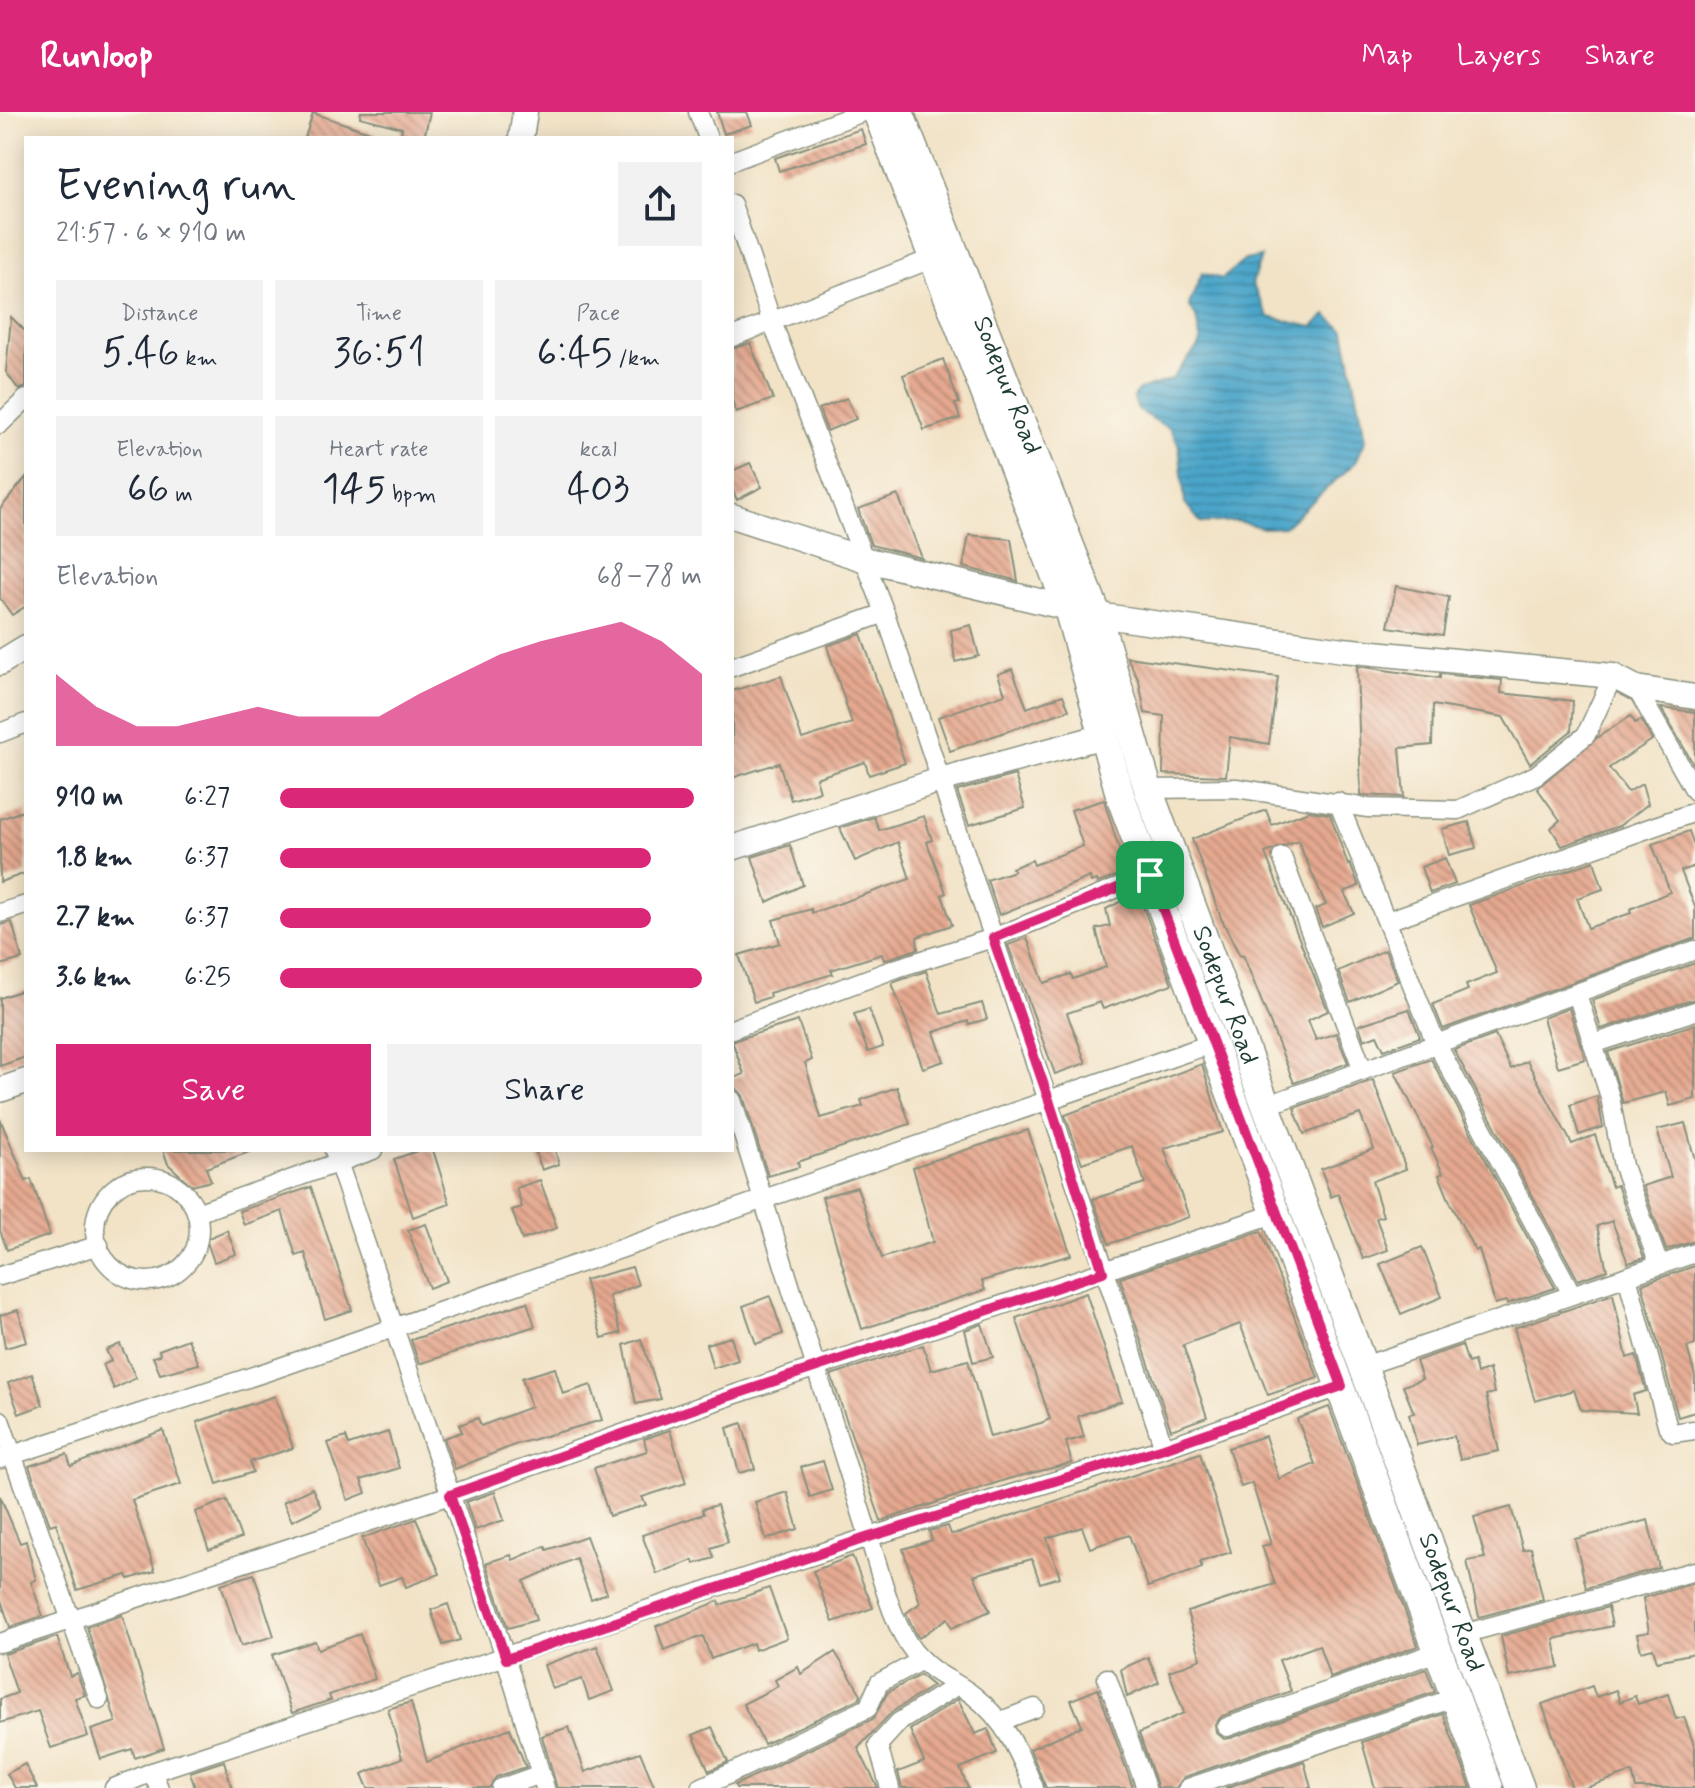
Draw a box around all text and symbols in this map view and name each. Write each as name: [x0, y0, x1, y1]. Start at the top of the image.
text: Runloop: [40, 32, 154, 81]
text: Map: [1362, 38, 1413, 75]
text: Layers: [1457, 38, 1541, 75]
text: Share: [1585, 38, 1655, 75]
text: Evening run: [56, 158, 296, 216]
button: share: [618, 162, 702, 246]
text: 21:57 · 6 × 910 m: [56, 217, 246, 251]
text: Distance: [121, 300, 198, 328]
text: Time: [356, 300, 402, 328]
text: Pace: [576, 300, 620, 328]
street label: Sodepur Road: [964, 312, 1049, 460]
text: 5.46: [102, 328, 180, 380]
text: 36:51: [333, 328, 425, 380]
text: 6:45: [537, 328, 612, 380]
text: km: [180, 345, 218, 373]
text: /km: [612, 345, 660, 373]
text: Elevation: [116, 436, 203, 464]
text: Heart rate: [330, 436, 428, 464]
text: kcal: [580, 436, 617, 464]
text: 66: [127, 464, 169, 516]
text: 145: [322, 464, 386, 516]
text: 403: [567, 464, 630, 516]
text: m: [169, 481, 193, 509]
text: bpm: [386, 481, 436, 509]
text: Elevation: [56, 560, 158, 594]
text: 68–78 m: [597, 560, 702, 594]
text: 910 m: [56, 781, 123, 815]
text: 6:27: [184, 781, 230, 815]
text: 1.8 km: [56, 841, 133, 875]
text: 6:37: [184, 841, 229, 875]
pin: [1116, 841, 1184, 909]
icon: arrive: [1128, 853, 1172, 897]
text: 2.7 km: [56, 901, 135, 935]
text: 6:37: [184, 901, 229, 935]
street label: Sodepur Road: [1183, 921, 1266, 1069]
text: 3.6 km: [56, 961, 131, 995]
text: 6:25: [184, 961, 231, 995]
button: Save: [56, 1044, 371, 1136]
button: Share: [387, 1044, 702, 1136]
street label: Sodepur Road: [1410, 1528, 1492, 1677]

